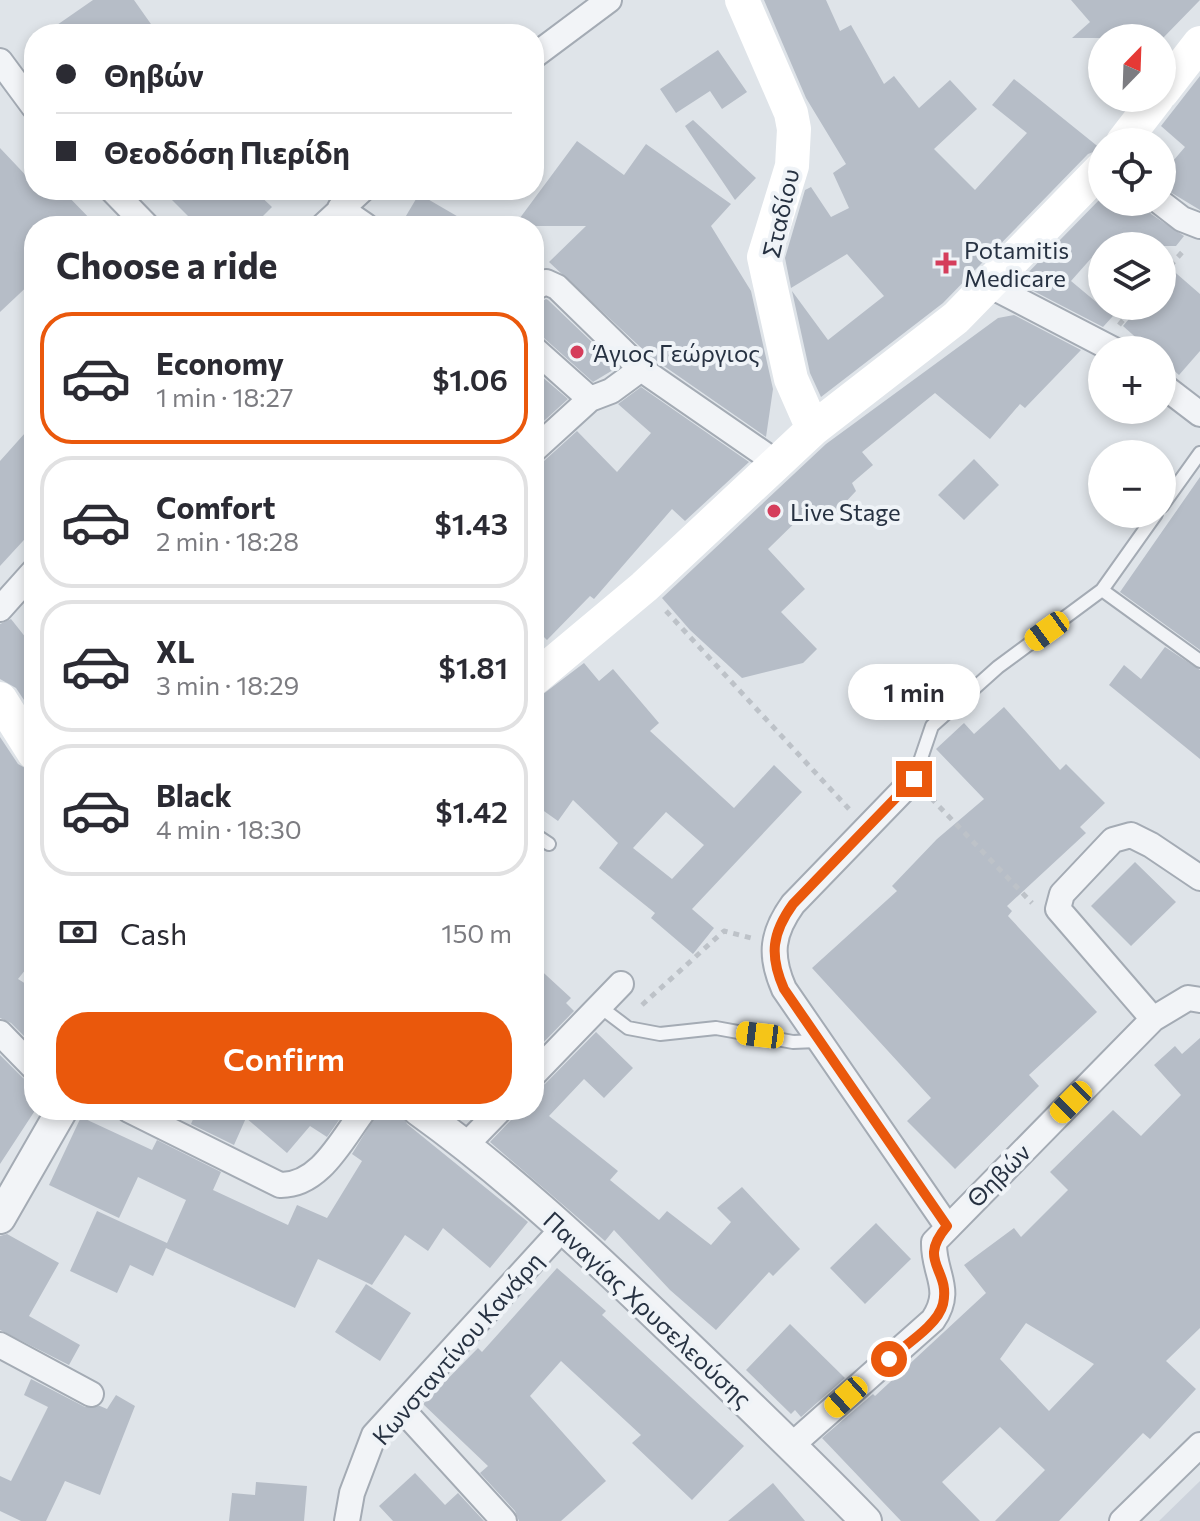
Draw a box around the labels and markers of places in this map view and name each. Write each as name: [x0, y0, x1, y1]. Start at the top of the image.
place label: Potamitis Medicare: [964, 235, 1069, 292]
marker: Potamitis Medicare: [935, 252, 957, 274]
place label: Άγιος Γεώργιος: [592, 338, 760, 367]
marker: Άγιος Γεώργιος: [568, 343, 586, 361]
place label: Live Stage: [790, 497, 901, 526]
marker: Live Stage: [765, 502, 783, 520]

